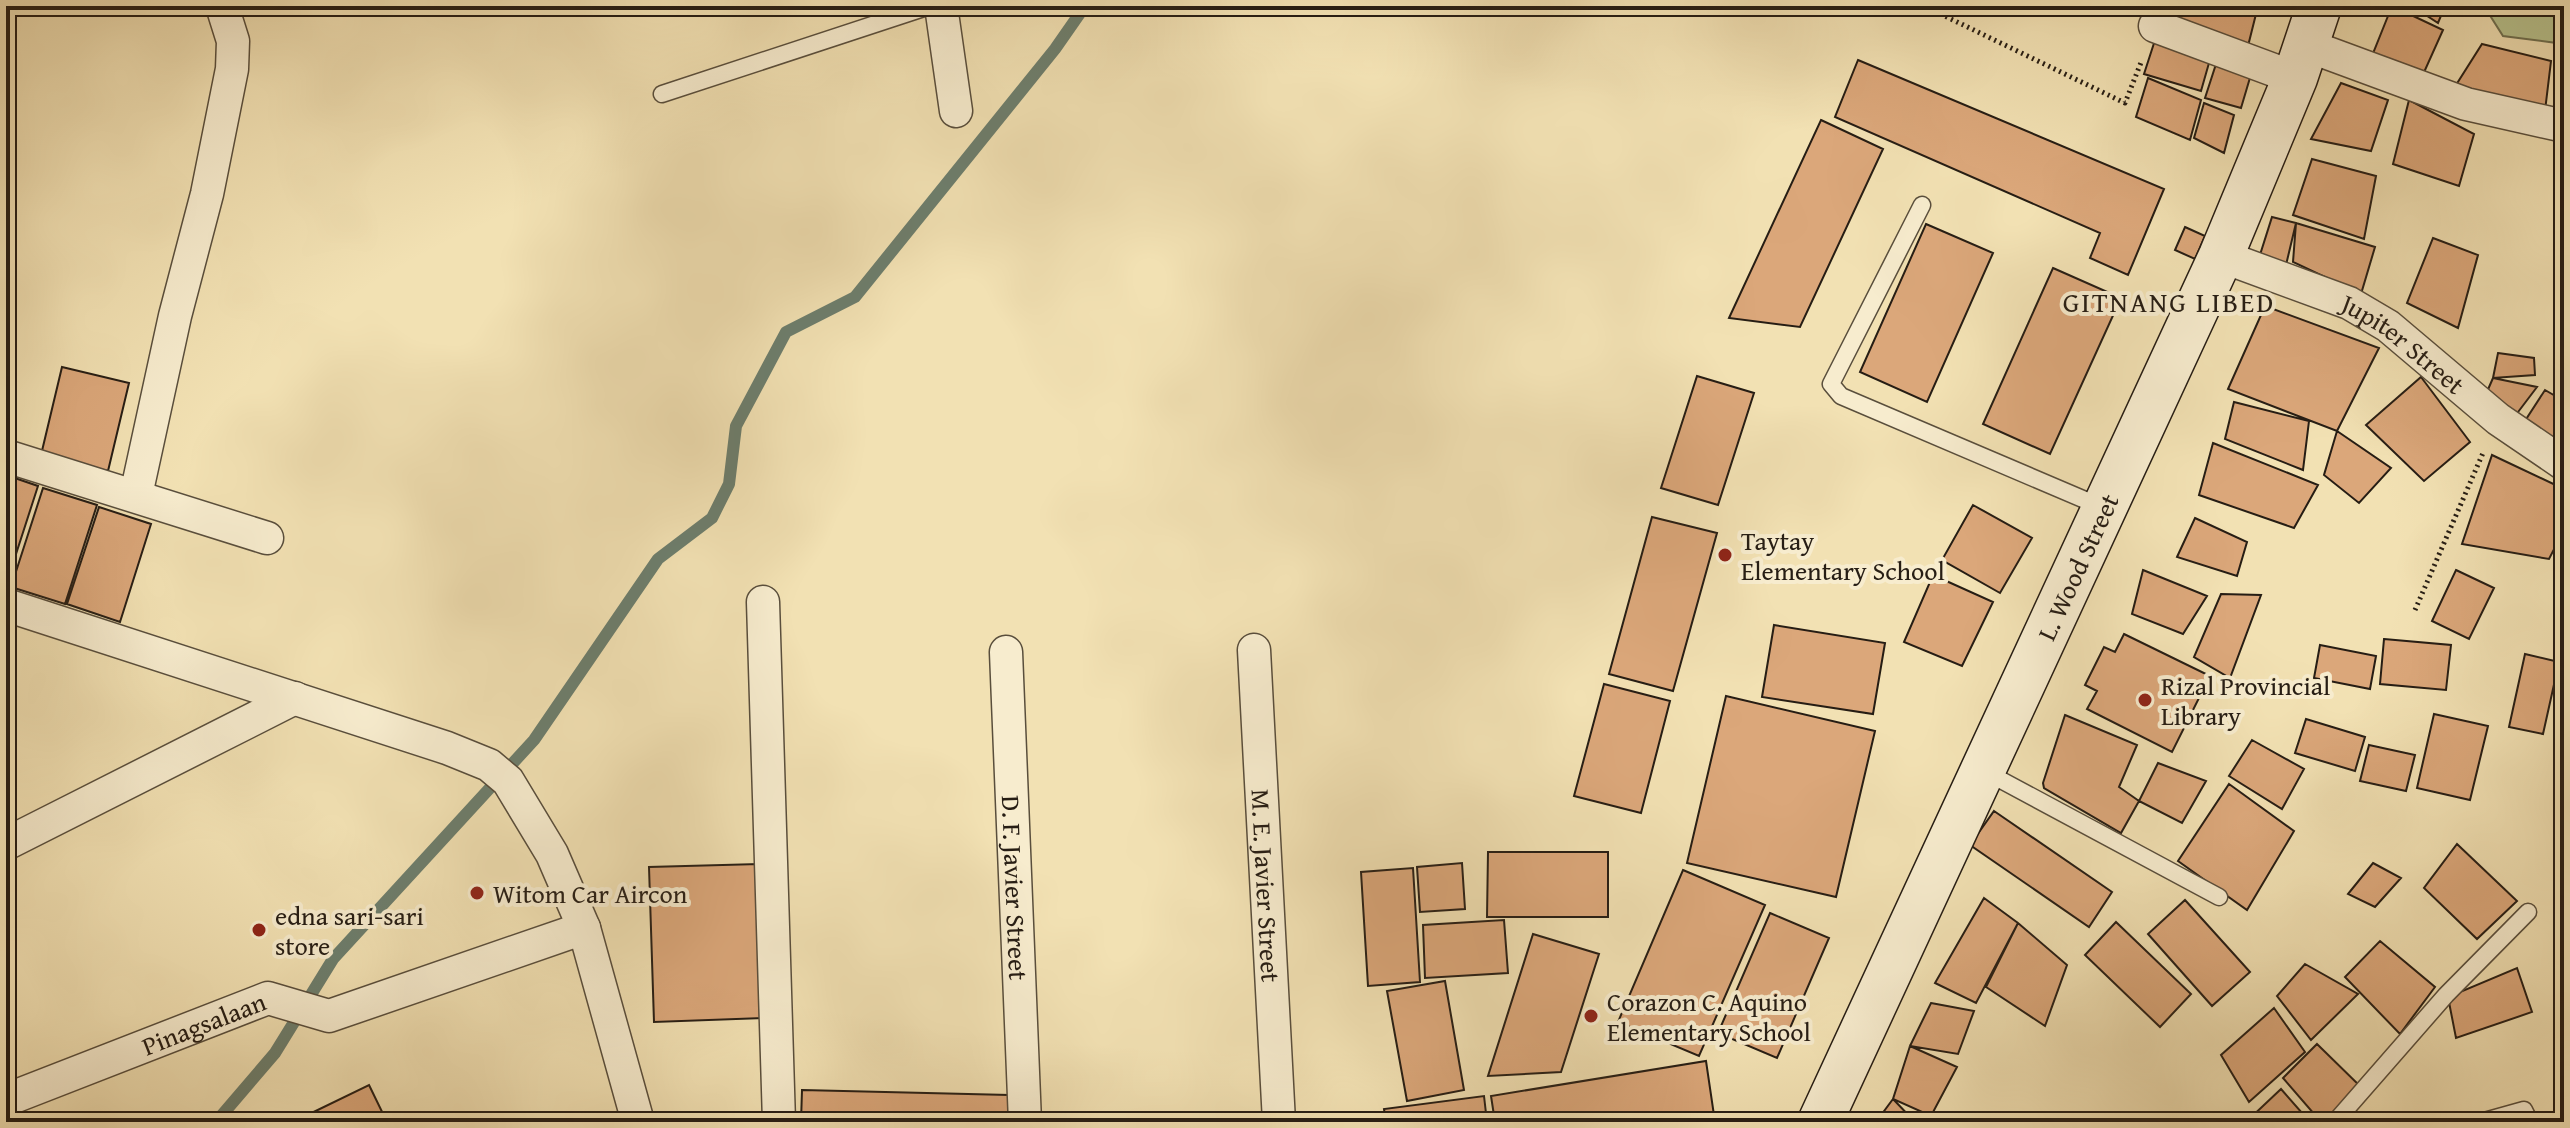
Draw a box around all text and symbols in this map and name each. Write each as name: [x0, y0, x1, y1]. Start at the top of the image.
district label: GITNANG LIBED: [2063, 281, 2275, 322]
street label: Jupiter Street: [2334, 282, 2474, 403]
street label: L. Wood Street: [2026, 487, 2128, 646]
place label: Taytay Elementary School: [1741, 521, 1945, 590]
marker: Taytay Elementary School: [1716, 546, 1734, 564]
place label: Rizal Provincial Library: [2161, 666, 2330, 735]
marker: Rizal Provincial Library: [2136, 691, 2154, 709]
street label: M. E. Javier Street: [1242, 788, 1291, 983]
street label: D. F. Javier Street: [992, 795, 1039, 981]
place label: Witom Car Aircon: [493, 874, 688, 913]
marker: Witom Car Aircon: [468, 884, 486, 902]
place label: edna sari-sari store: [275, 896, 424, 965]
marker: edna sari-sari store: [250, 921, 268, 939]
street label: Pinagsalaan: [136, 981, 272, 1065]
place label: Corazon C. Aquino Elementary School: [1607, 982, 1811, 1051]
marker: Corazon C. Aquino Elementary School: [1582, 1007, 1600, 1025]

